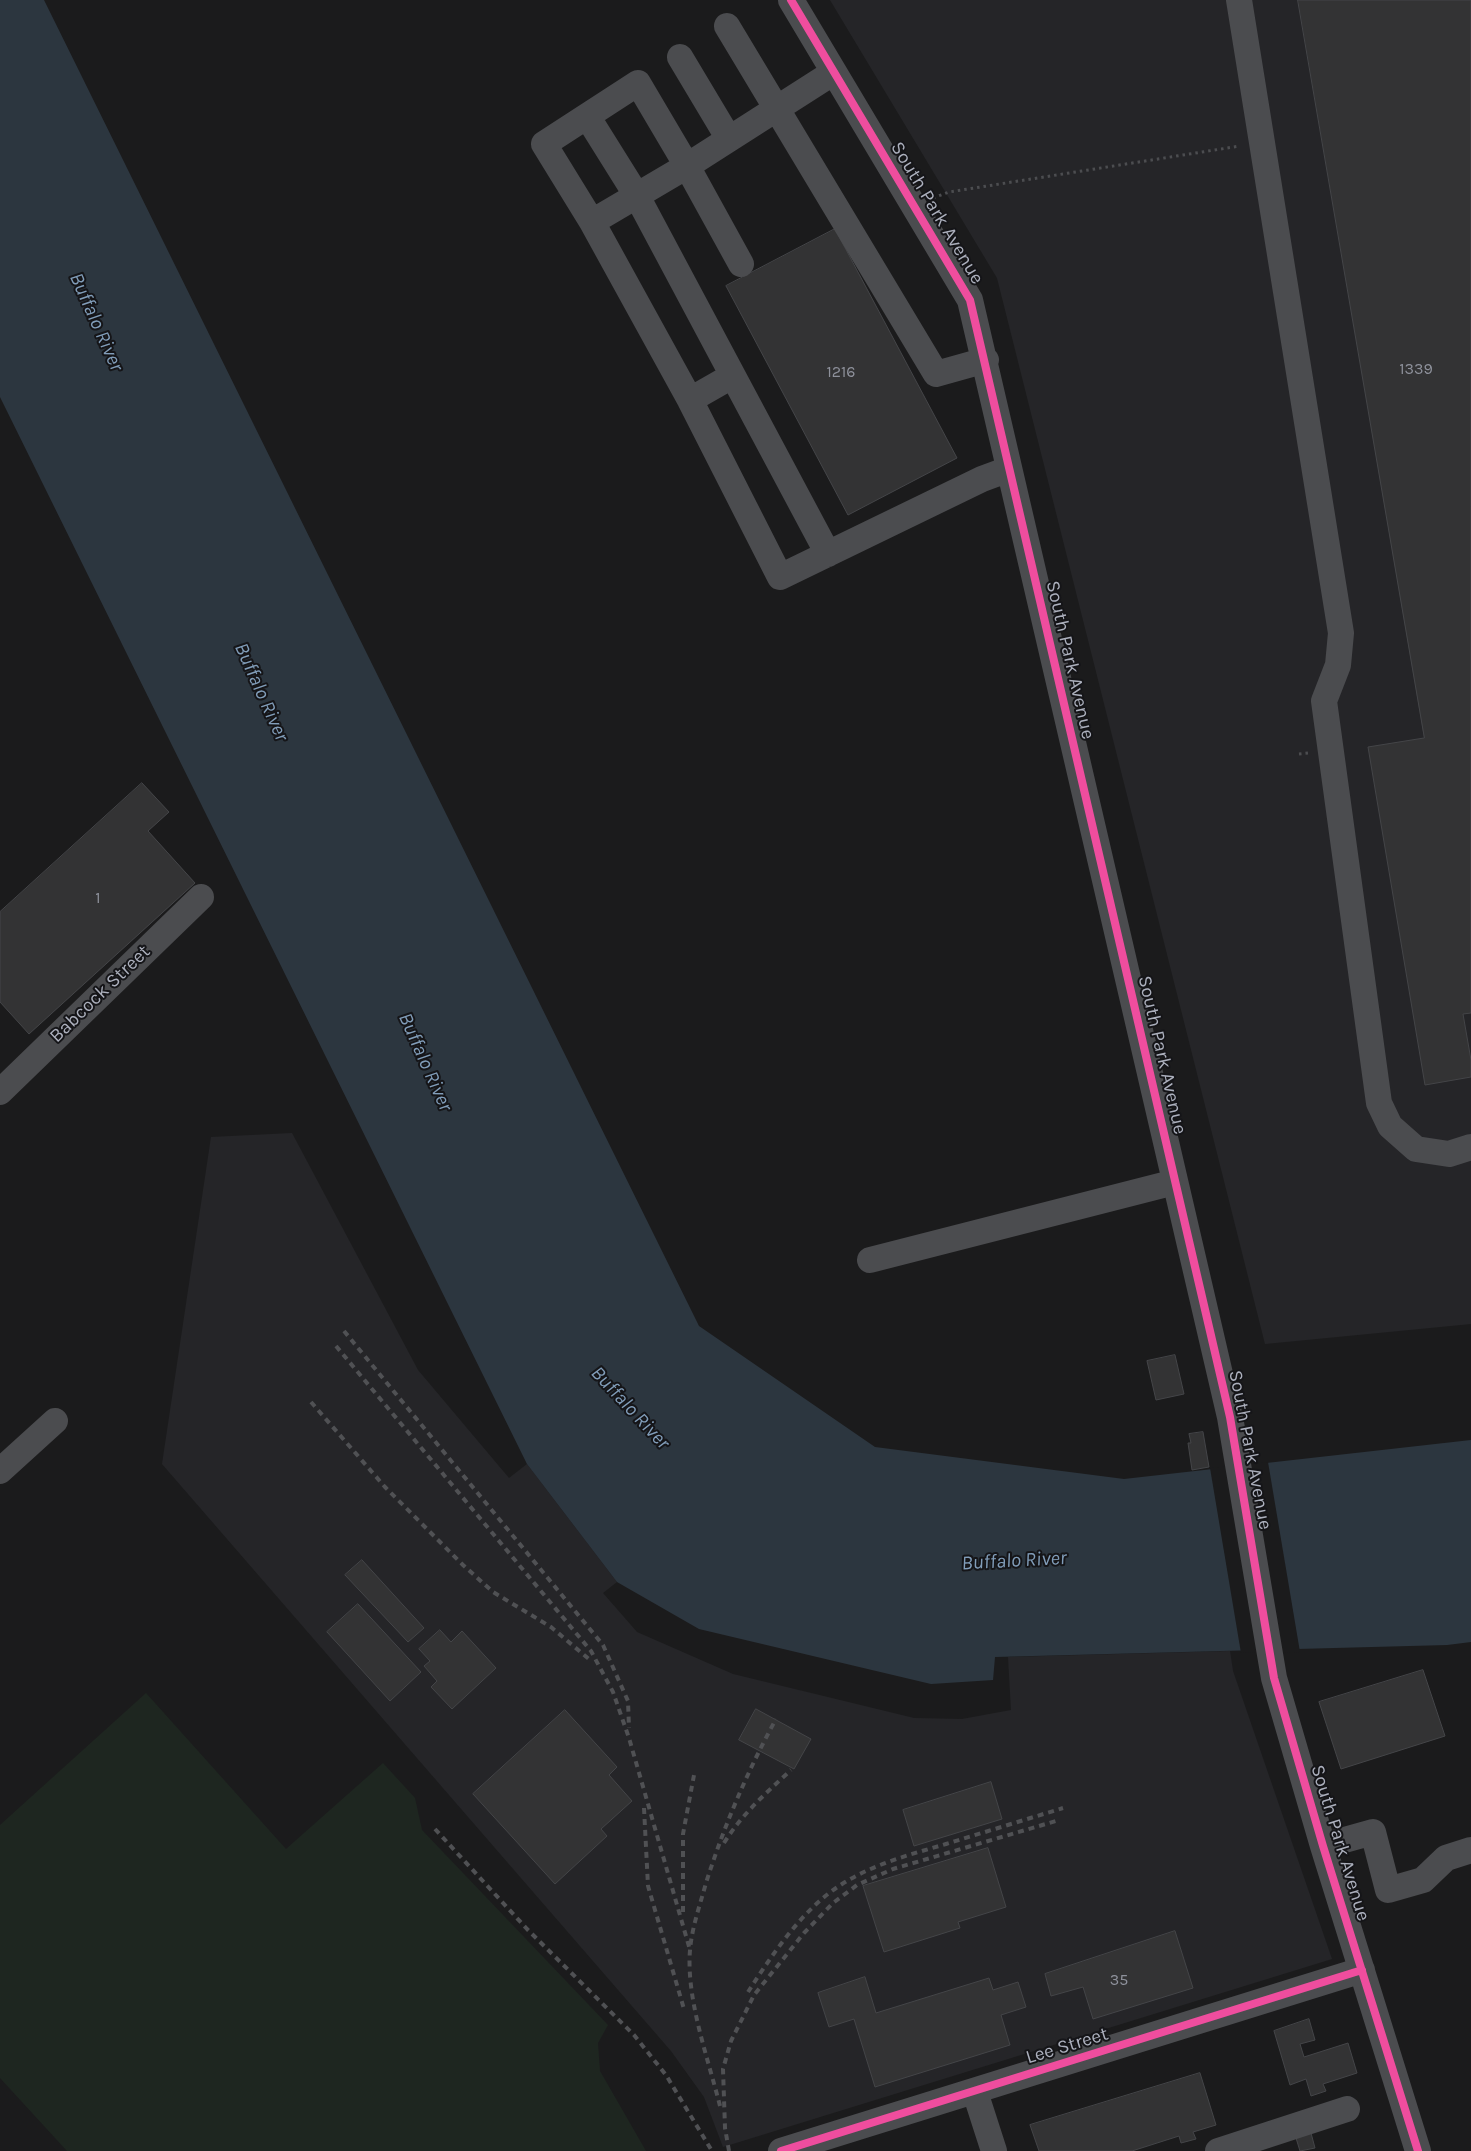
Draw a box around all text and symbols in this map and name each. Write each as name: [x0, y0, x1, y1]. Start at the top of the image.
street label: South Park Avenue: [885, 138, 989, 288]
water label: Buffalo River: [64, 269, 128, 375]
house number: 1339: [1399, 359, 1433, 379]
house number: 1216: [826, 362, 856, 382]
street label: South Park Avenue: [1041, 578, 1099, 742]
water label: Buffalo River: [229, 639, 293, 745]
house number: 1: [95, 888, 101, 908]
street label: Babcock Street: [45, 940, 155, 1048]
street label: South Park Avenue: [1133, 973, 1191, 1137]
water label: Buffalo River: [393, 1009, 457, 1115]
water label: Buffalo River: [585, 1361, 675, 1455]
street label: South Park Avenue: [1223, 1368, 1277, 1532]
water label: Buffalo River: [961, 1546, 1067, 1576]
street label: South Park Avenue: [1305, 1762, 1375, 1924]
house number: 35: [1110, 1970, 1128, 1990]
street label: Lee Street: [1023, 2023, 1111, 2069]

